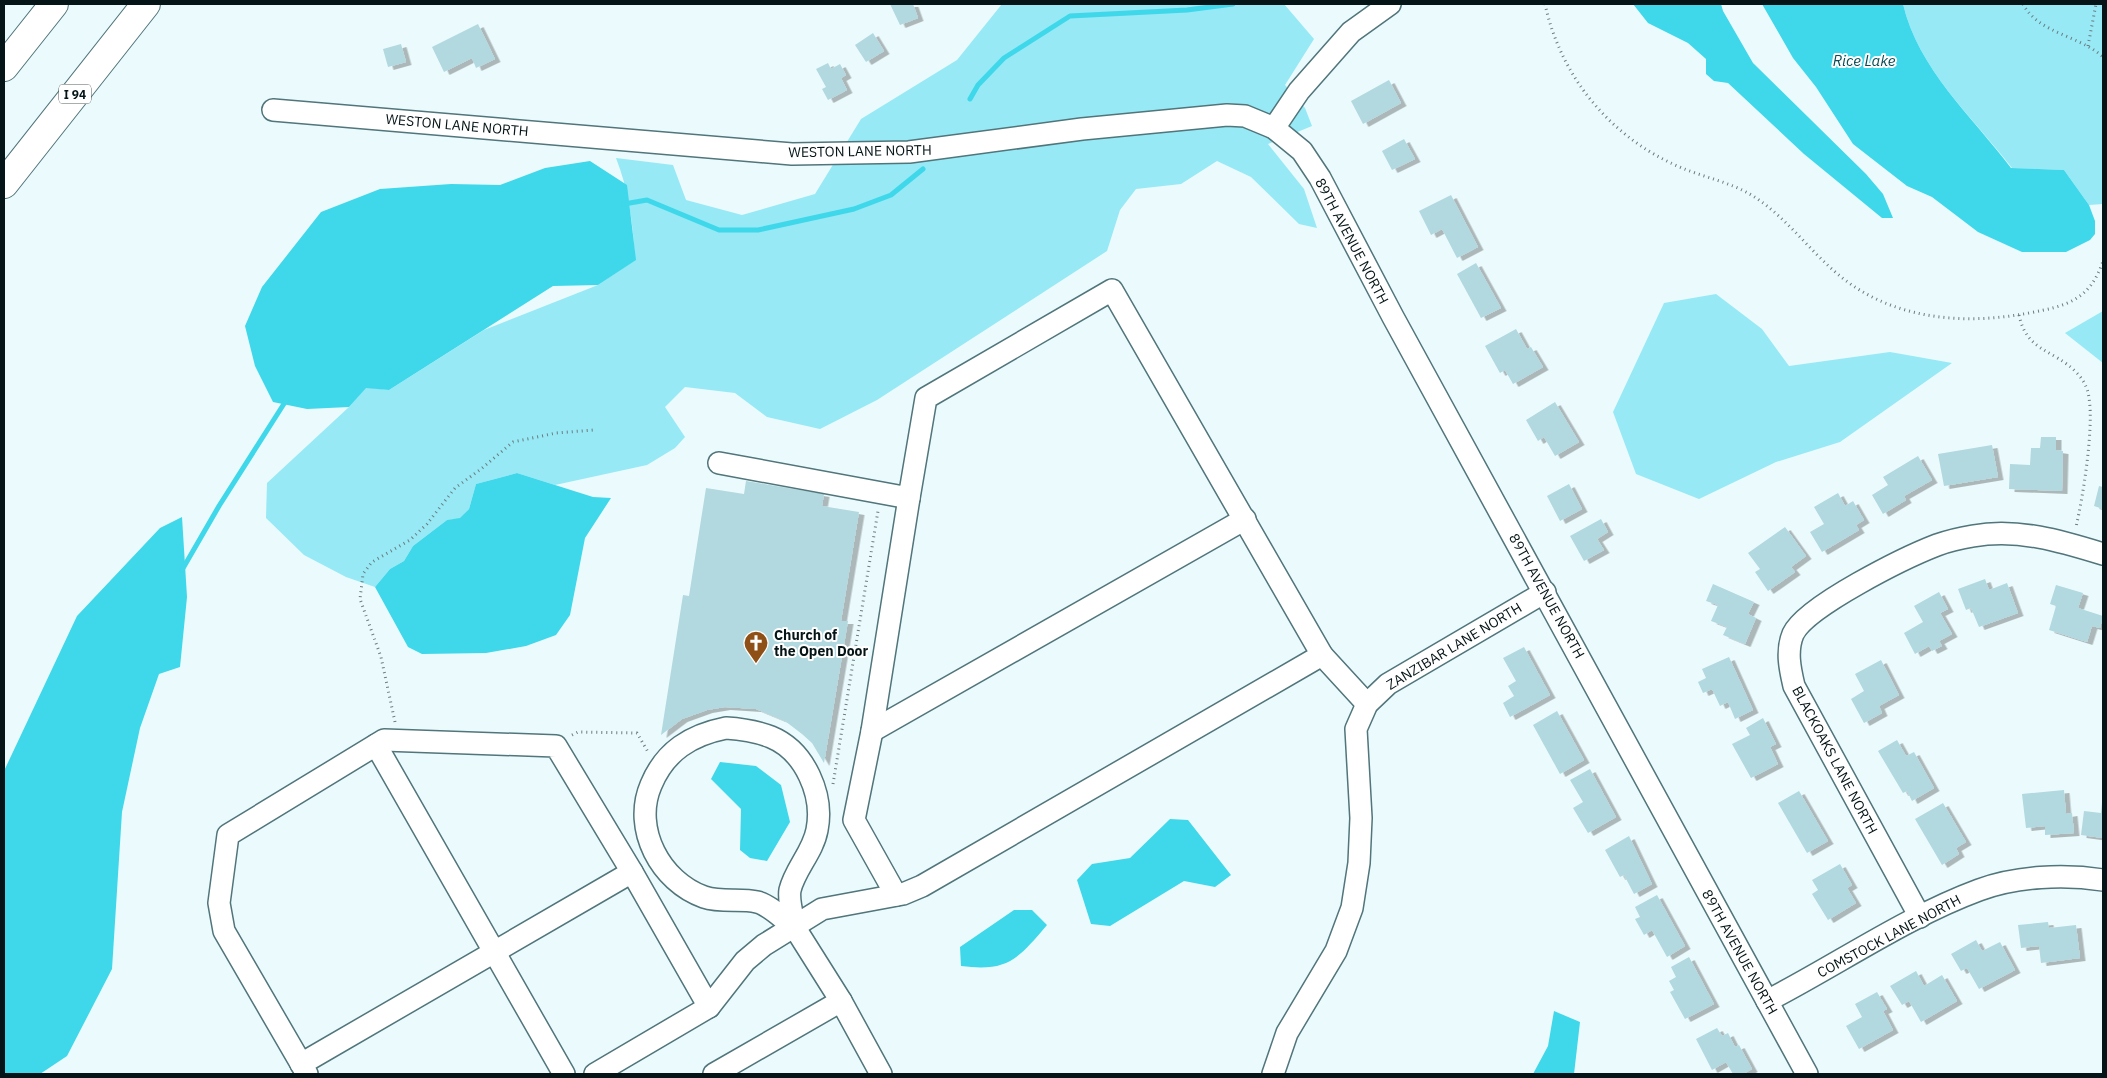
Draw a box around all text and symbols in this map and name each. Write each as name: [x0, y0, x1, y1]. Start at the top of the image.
water label: Rice Lake: [1833, 51, 1896, 70]
road number: I 94: [59, 85, 91, 104]
street label: WESTON LANE NORTH: [385, 110, 529, 140]
street label: WESTON LANE NORTH: [788, 141, 932, 161]
street label: 89TH AVENUE NORTH: [1311, 175, 1393, 307]
street label: 89TH AVENUE NORTH: [1505, 530, 1589, 662]
street label: ZANZIBAR LANE NORTH: [1383, 598, 1525, 694]
place label: Church of the Open Door: [774, 626, 868, 660]
church icon: Church of the Open Door: [743, 630, 769, 664]
street label: BLACKOAKS LANE NORTH: [1788, 683, 1882, 837]
street label: 89TH AVENUE NORTH: [1698, 886, 1782, 1018]
street label: COMSTOCK LANE NORTH: [1814, 890, 1964, 982]

